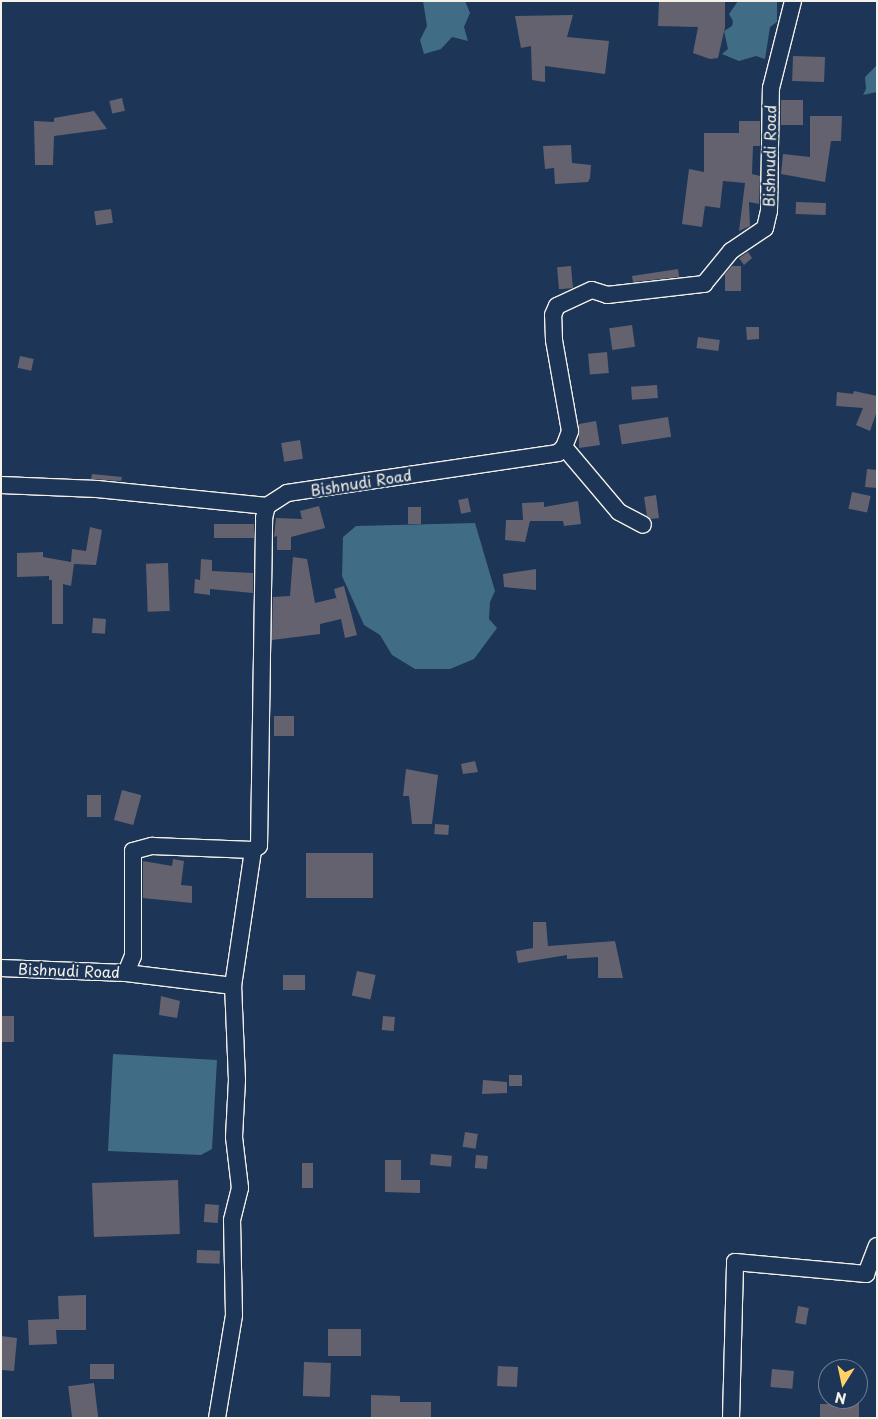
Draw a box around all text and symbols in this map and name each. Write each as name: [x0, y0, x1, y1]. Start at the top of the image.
street label: Bishnudi Road: [759, 105, 779, 207]
street label: Bishnudi Road: [309, 465, 413, 499]
street label: Bishnudi Road: [18, 959, 120, 981]
north arrow: [818, 1359, 868, 1409]
text: N: [833, 1387, 848, 1410]

